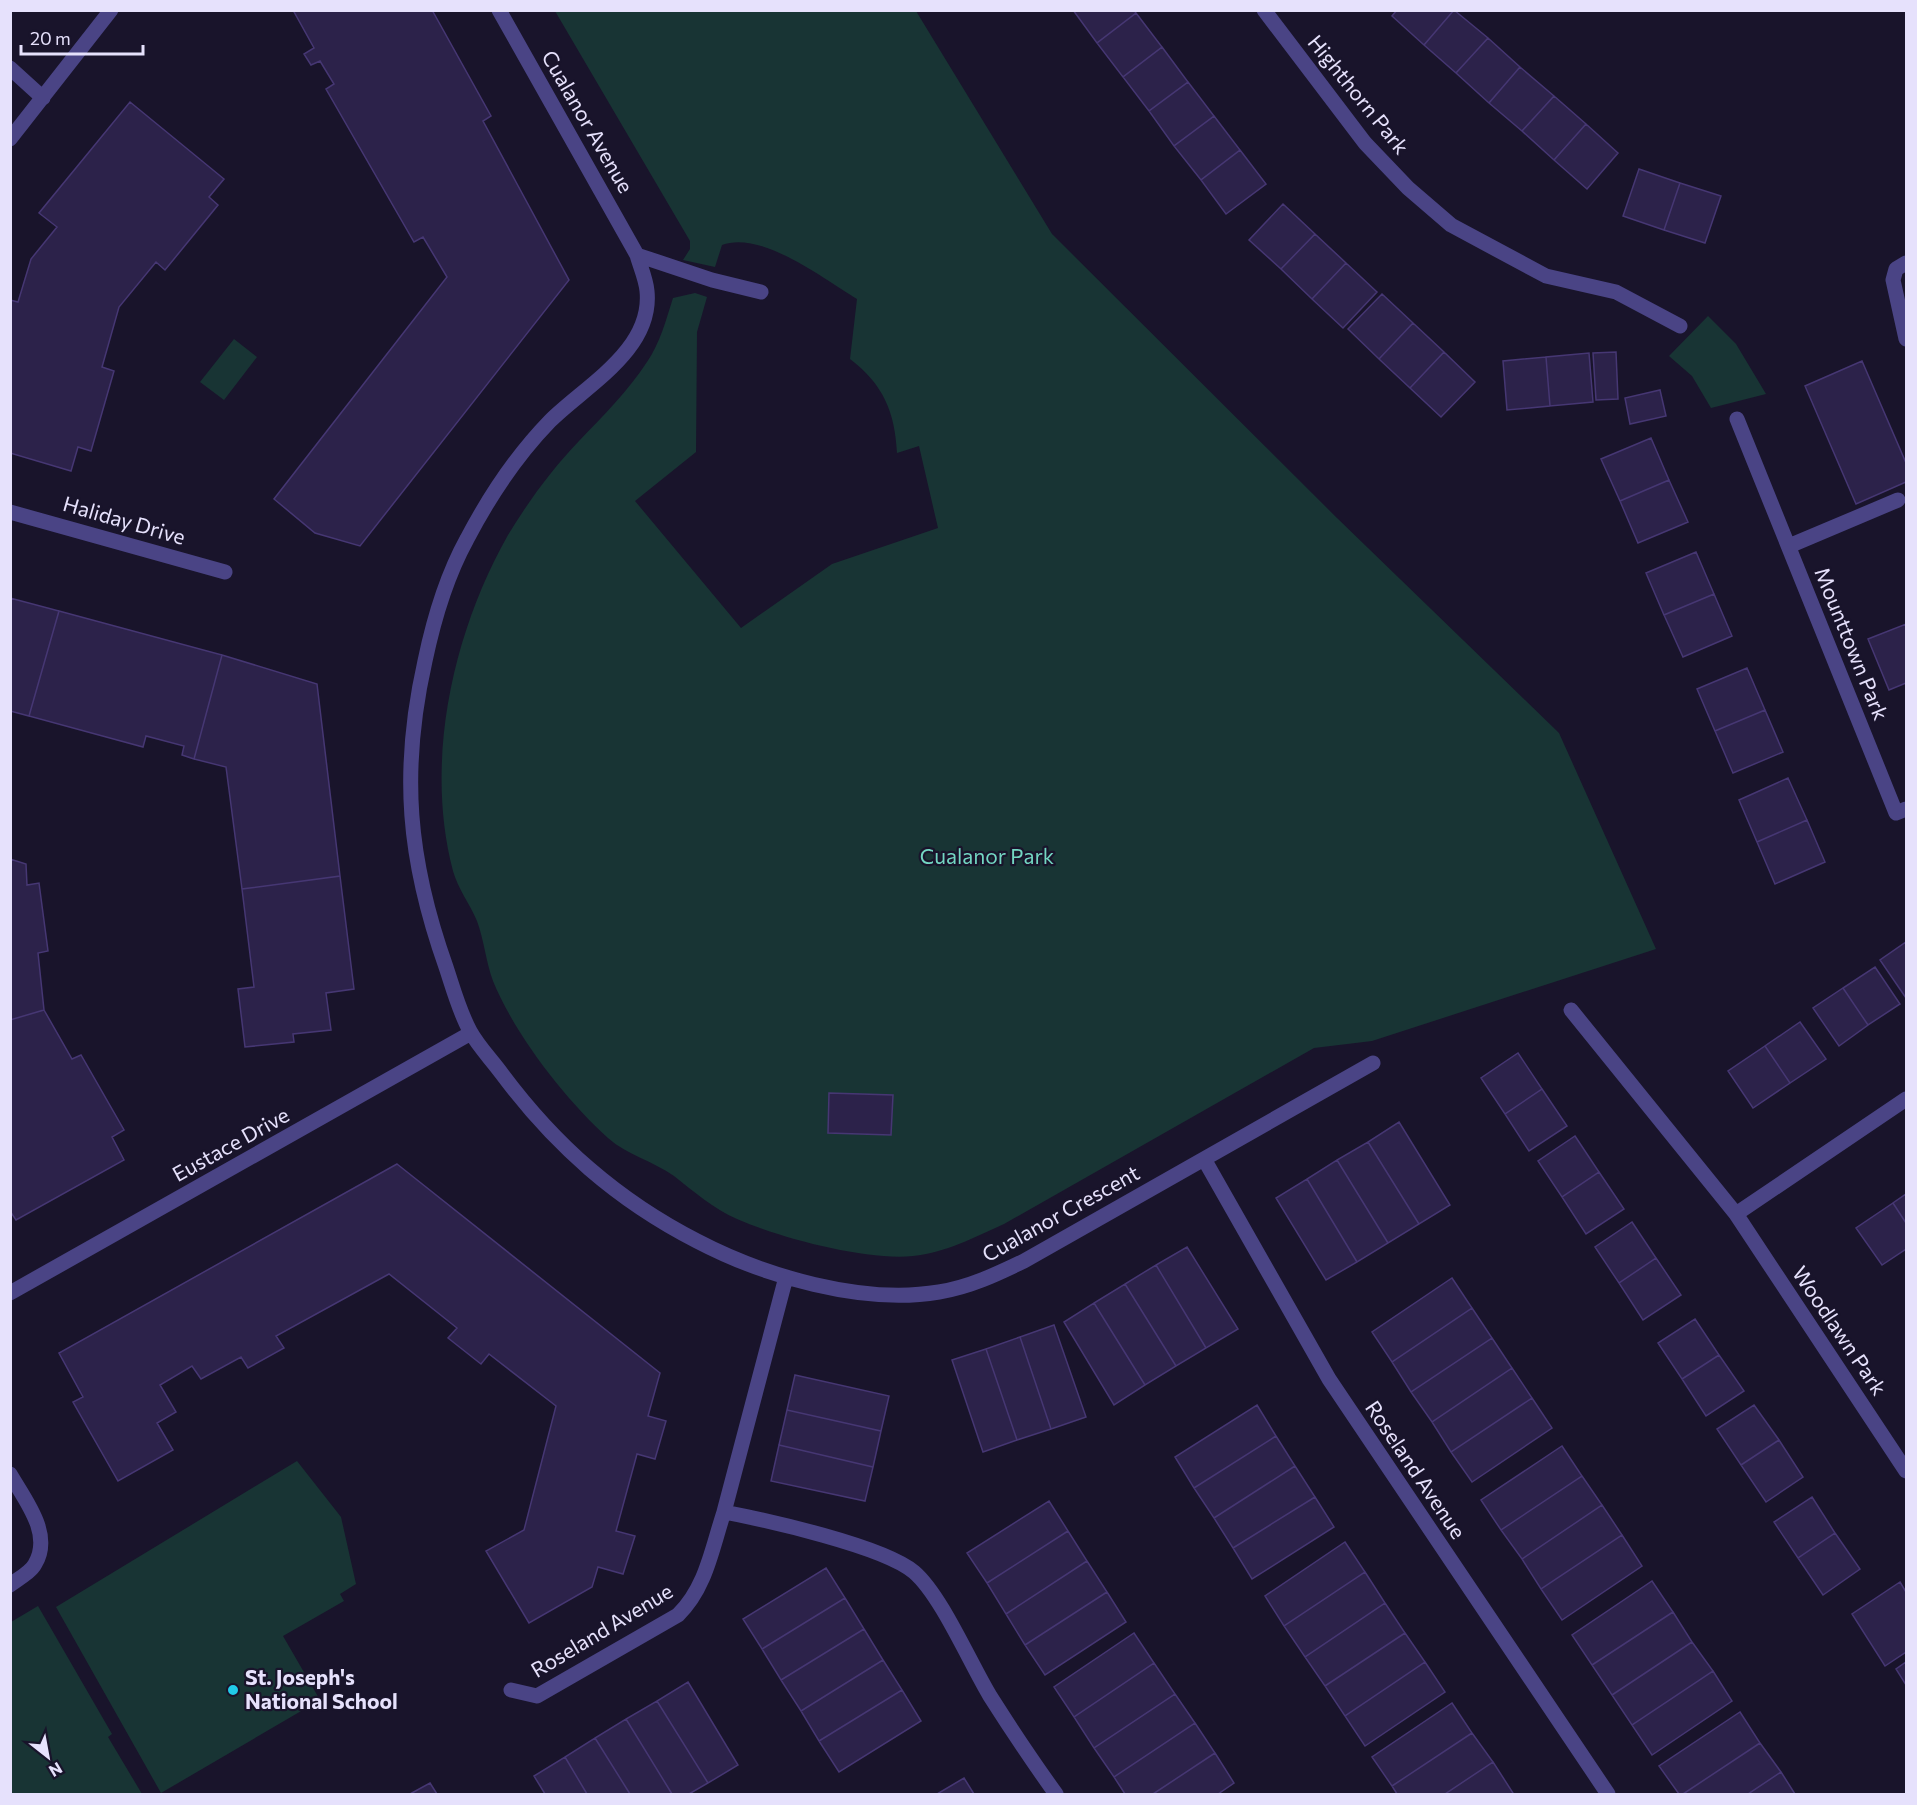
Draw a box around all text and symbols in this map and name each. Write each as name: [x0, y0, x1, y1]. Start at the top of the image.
scale bar: [21, 18, 142, 56]
text: 20 m: [30, 27, 71, 49]
street label: Highthorn Park: [1303, 29, 1415, 159]
street label: Cualanor Avenue: [537, 46, 639, 197]
street label: Haliday Drive: [60, 490, 188, 549]
street label: Mounttown Park: [1810, 563, 1894, 723]
park label: Cualanor Park: [920, 843, 1054, 868]
street label: Eustace Drive: [168, 1101, 293, 1186]
street label: Cualanor Crescent: [977, 1159, 1143, 1266]
street label: Woodlawn Park: [1788, 1261, 1893, 1399]
street label: Roseland Avenue: [1361, 1395, 1472, 1543]
street label: Roseland Avenue: [526, 1578, 677, 1682]
place label: St. Joseph's National School: [245, 1664, 398, 1713]
marker: St. Joseph's National School: [226, 1683, 240, 1697]
north arrow: [18, 1727, 78, 1787]
text: N: [46, 1759, 66, 1782]

